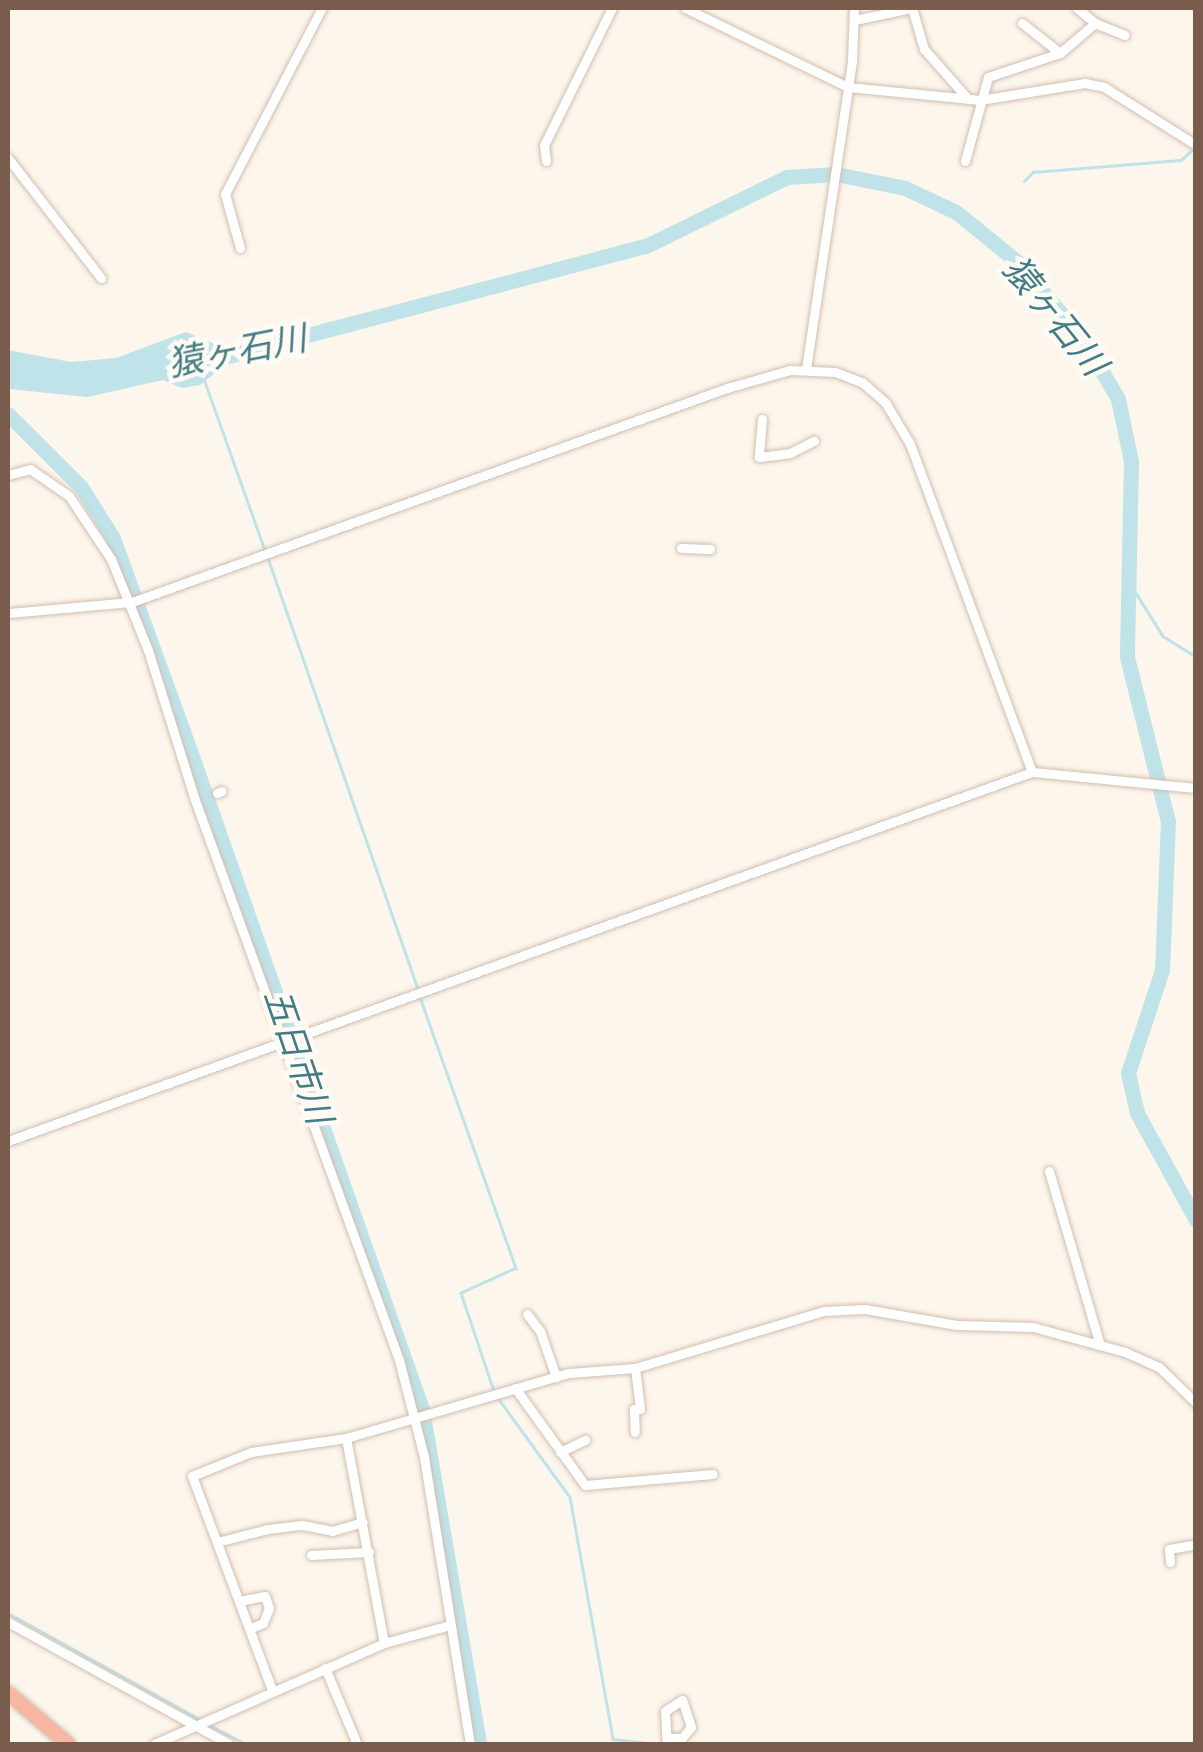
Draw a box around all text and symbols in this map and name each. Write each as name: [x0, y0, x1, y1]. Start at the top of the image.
water label: 猿ヶ石川: [995, 248, 1115, 384]
water label: 猿ヶ石川: [164, 317, 310, 385]
water label: 五日市川: [255, 983, 341, 1129]

